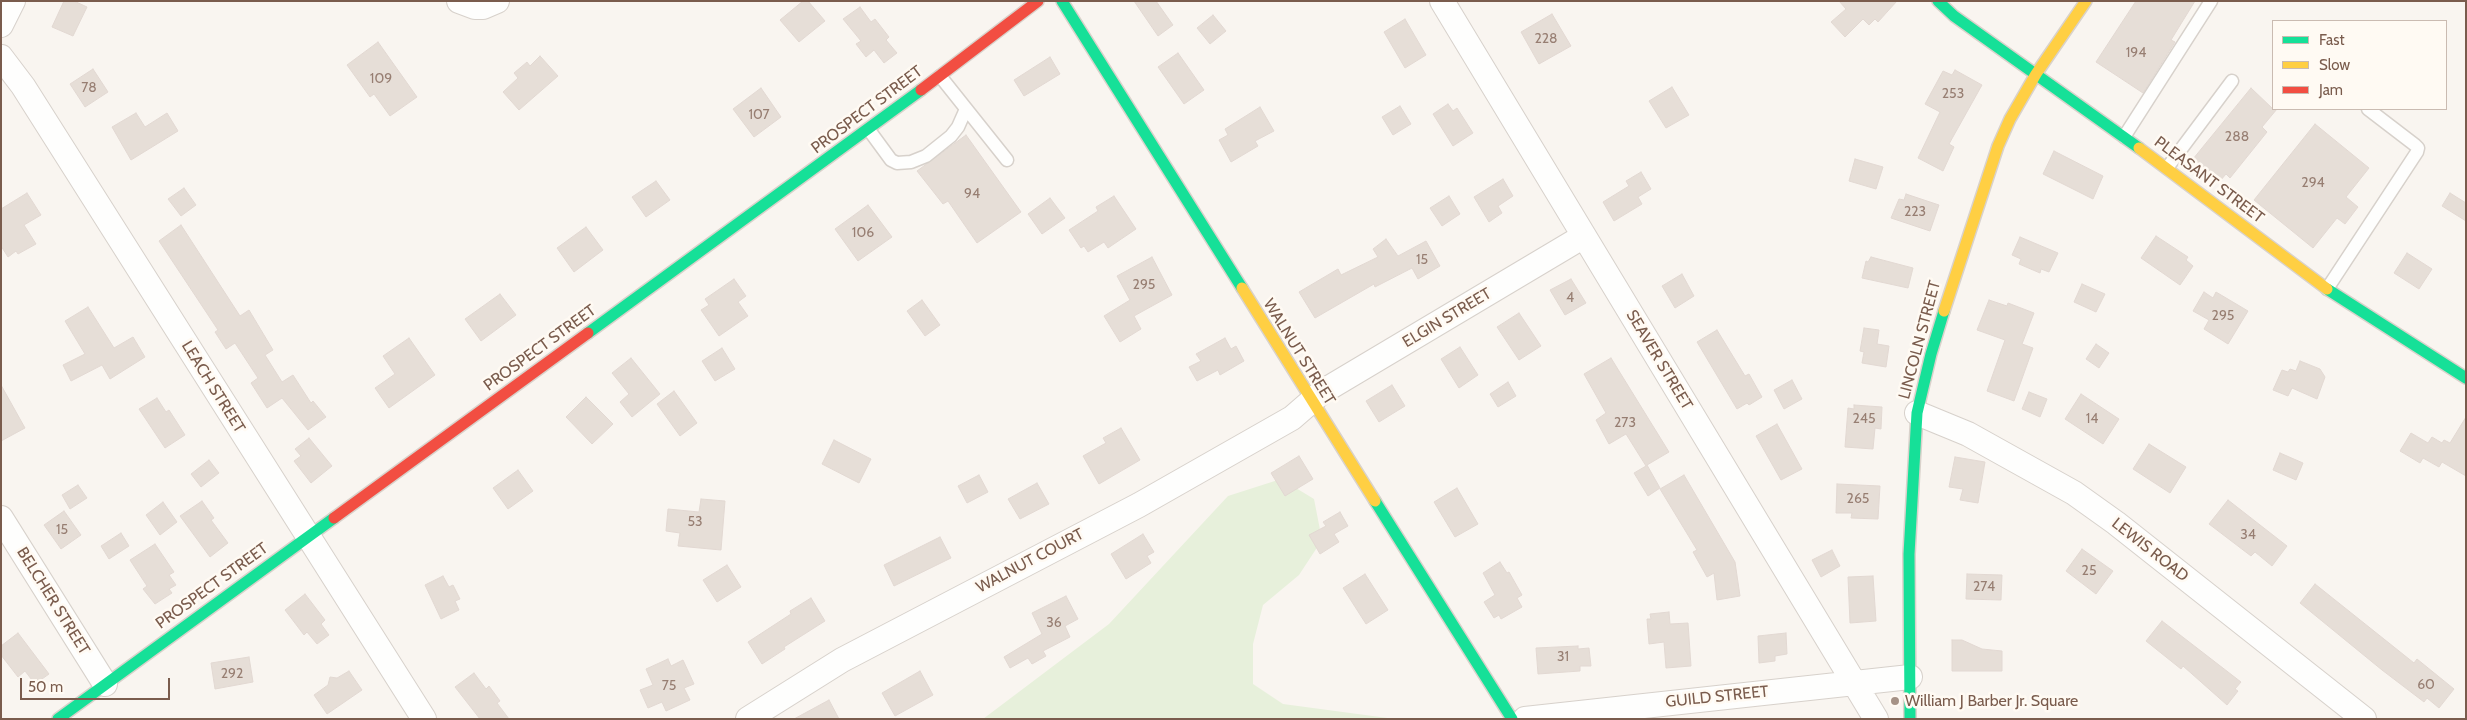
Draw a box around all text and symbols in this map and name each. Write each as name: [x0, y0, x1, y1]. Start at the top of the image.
legend: [2272, 20, 2447, 110]
house number: 228: [1534, 31, 1558, 47]
text: Fast: [2319, 31, 2344, 49]
house number: 194: [2126, 45, 2146, 61]
text: Slow: [2319, 56, 2350, 74]
street label: PROSPECT STREET: [808, 62, 926, 158]
house number: 109: [370, 71, 392, 87]
house number: 78: [81, 80, 97, 96]
text: Jam: [2319, 81, 2343, 99]
house number: 253: [1942, 86, 1964, 102]
house number: 107: [748, 107, 770, 123]
house number: 288: [2225, 129, 2249, 145]
street label: PLEASANT STREET: [2150, 133, 2268, 227]
house number: 294: [2301, 175, 2325, 191]
house number: 94: [964, 186, 980, 202]
house number: 223: [1904, 204, 1926, 220]
house number: 106: [852, 225, 874, 241]
house number: 15: [1416, 252, 1428, 268]
house number: 295: [1133, 277, 1155, 293]
street label: LINCOLN STREET: [1895, 279, 1945, 401]
street label: ELGIN STREET: [1399, 284, 1495, 352]
house number: 4: [1566, 290, 1574, 306]
street label: WALNUT STREET: [1259, 296, 1339, 408]
street label: PROSPECT STREET: [480, 301, 600, 395]
street label: SEAVER STREET: [1622, 307, 1696, 413]
house number: 295: [2212, 308, 2234, 324]
street label: LEACH STREET: [177, 337, 249, 437]
house number: 245: [1852, 411, 1876, 427]
house number: 14: [2086, 411, 2098, 427]
house number: 273: [1614, 415, 1636, 431]
house number: 265: [1847, 491, 1869, 507]
house number: 53: [687, 514, 703, 530]
street label: LEWIS ROAD: [2108, 514, 2192, 586]
house number: 15: [56, 522, 68, 538]
street label: WALNUT COURT: [973, 525, 1087, 597]
house number: 34: [2240, 527, 2256, 543]
street label: PROSPECT STREET: [152, 539, 272, 633]
street label: BELCHER STREET: [12, 544, 94, 658]
house number: 25: [2082, 563, 2096, 579]
house number: 274: [1973, 579, 1995, 595]
house number: 36: [1046, 615, 1062, 631]
house number: 31: [1557, 649, 1569, 665]
house number: 292: [221, 666, 243, 682]
scale bar: [22, 668, 172, 700]
house number: 60: [2417, 677, 2435, 693]
text: 50 m: [28, 678, 63, 696]
house number: 75: [662, 678, 676, 694]
street label: GUILD STREET: [1665, 682, 1769, 712]
place label: William J Barber Jr. Square: [1905, 691, 2078, 711]
marker: William J Barber Jr. Square: [1889, 695, 1901, 707]

